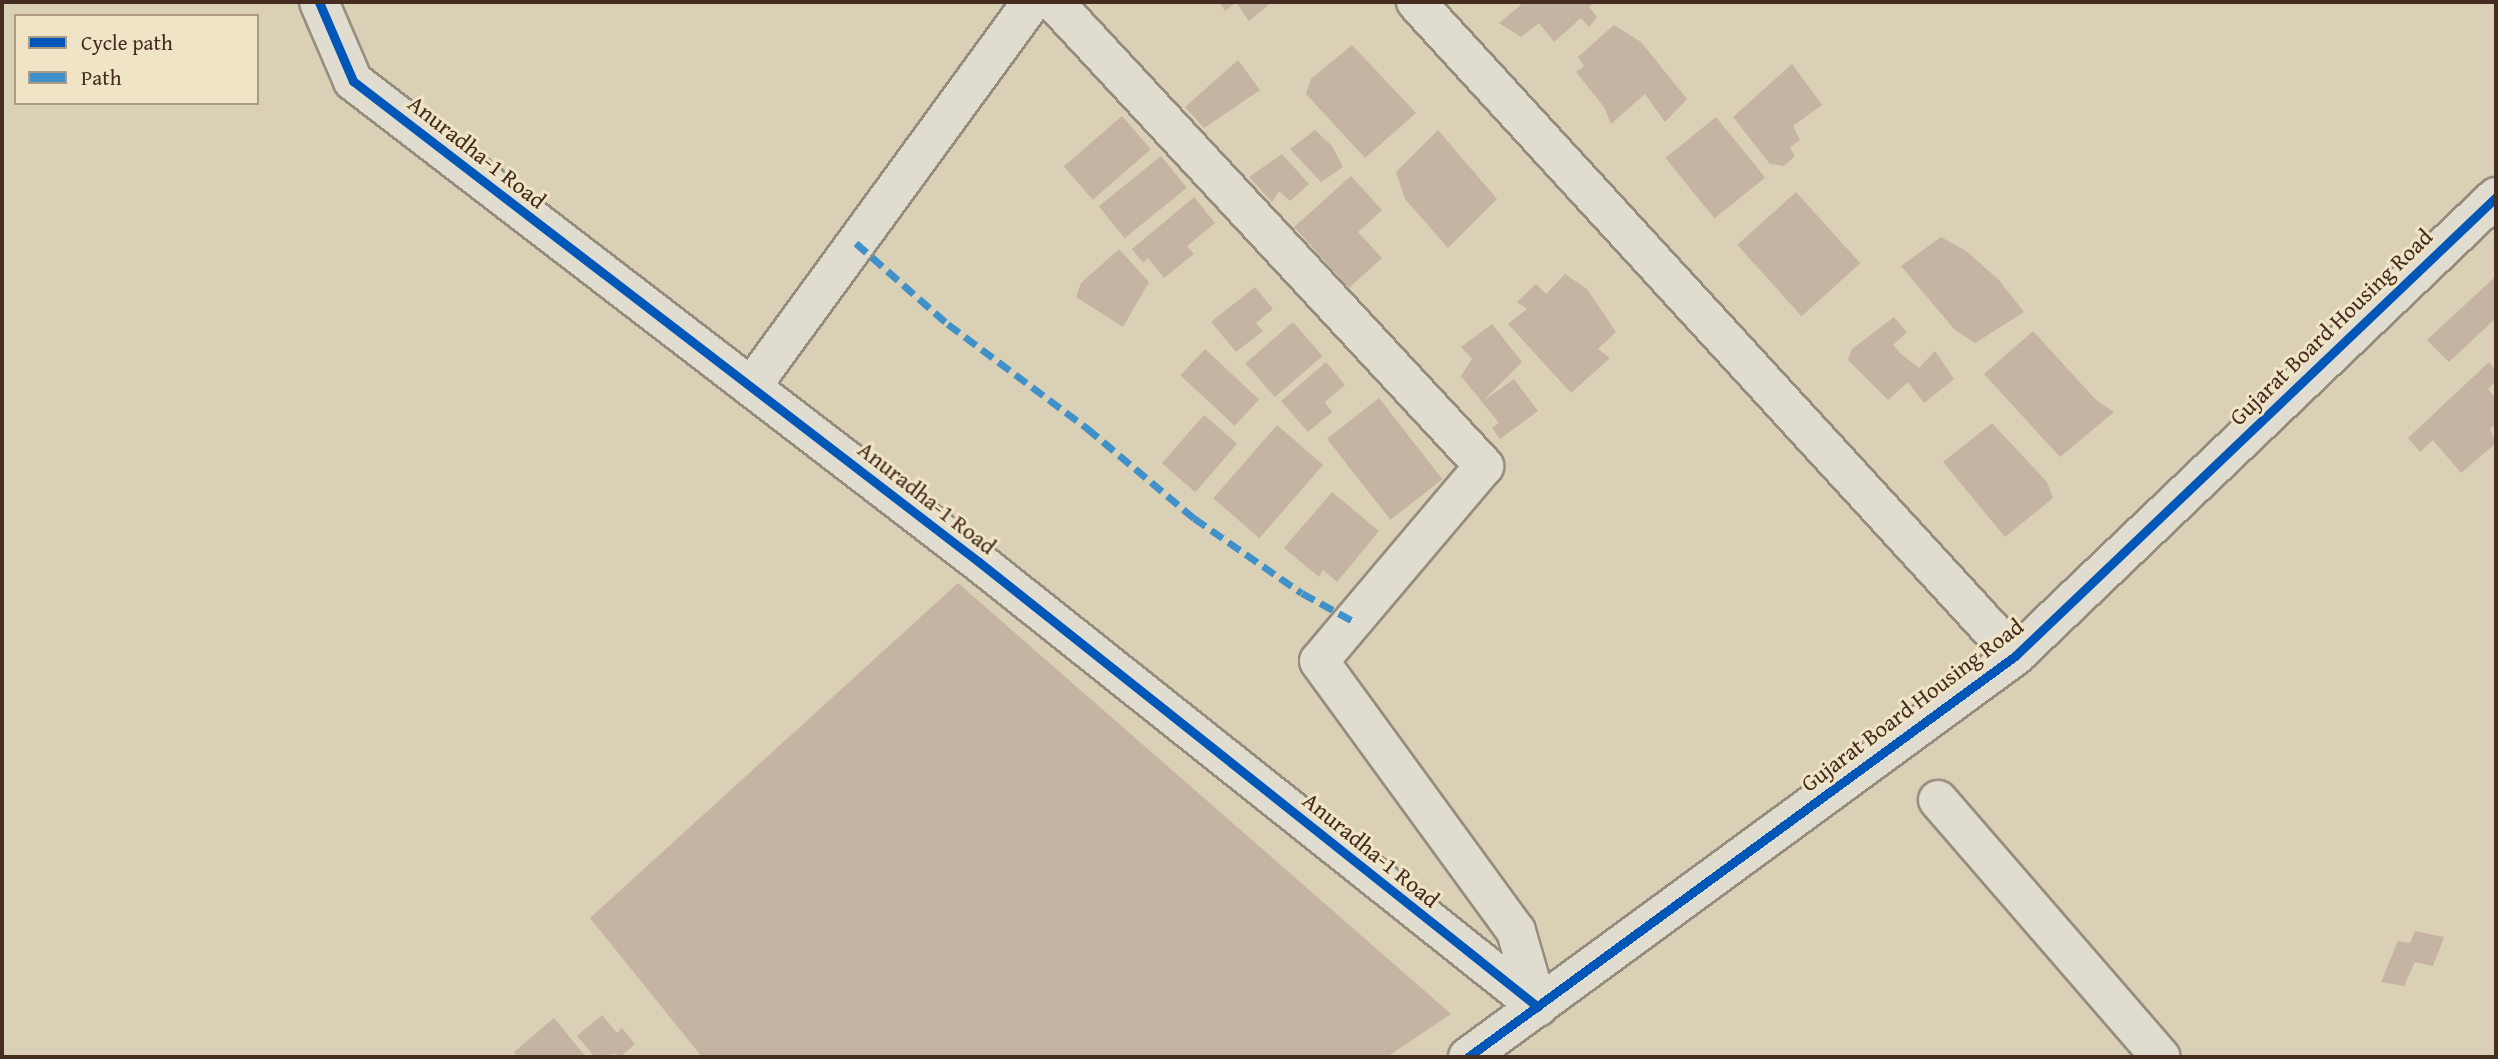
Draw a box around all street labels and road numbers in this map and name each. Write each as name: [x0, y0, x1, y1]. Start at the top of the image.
street label: Anuradha-1 Road: [402, 90, 552, 214]
street label: Gujarat Board Housing Road: [2224, 223, 2438, 431]
street label: Anuradha-1 Road: [852, 436, 1002, 560]
street label: Gujarat Board Housing Road: [1795, 612, 2029, 798]
street label: Anuradha-1 Road: [1297, 787, 1445, 913]

